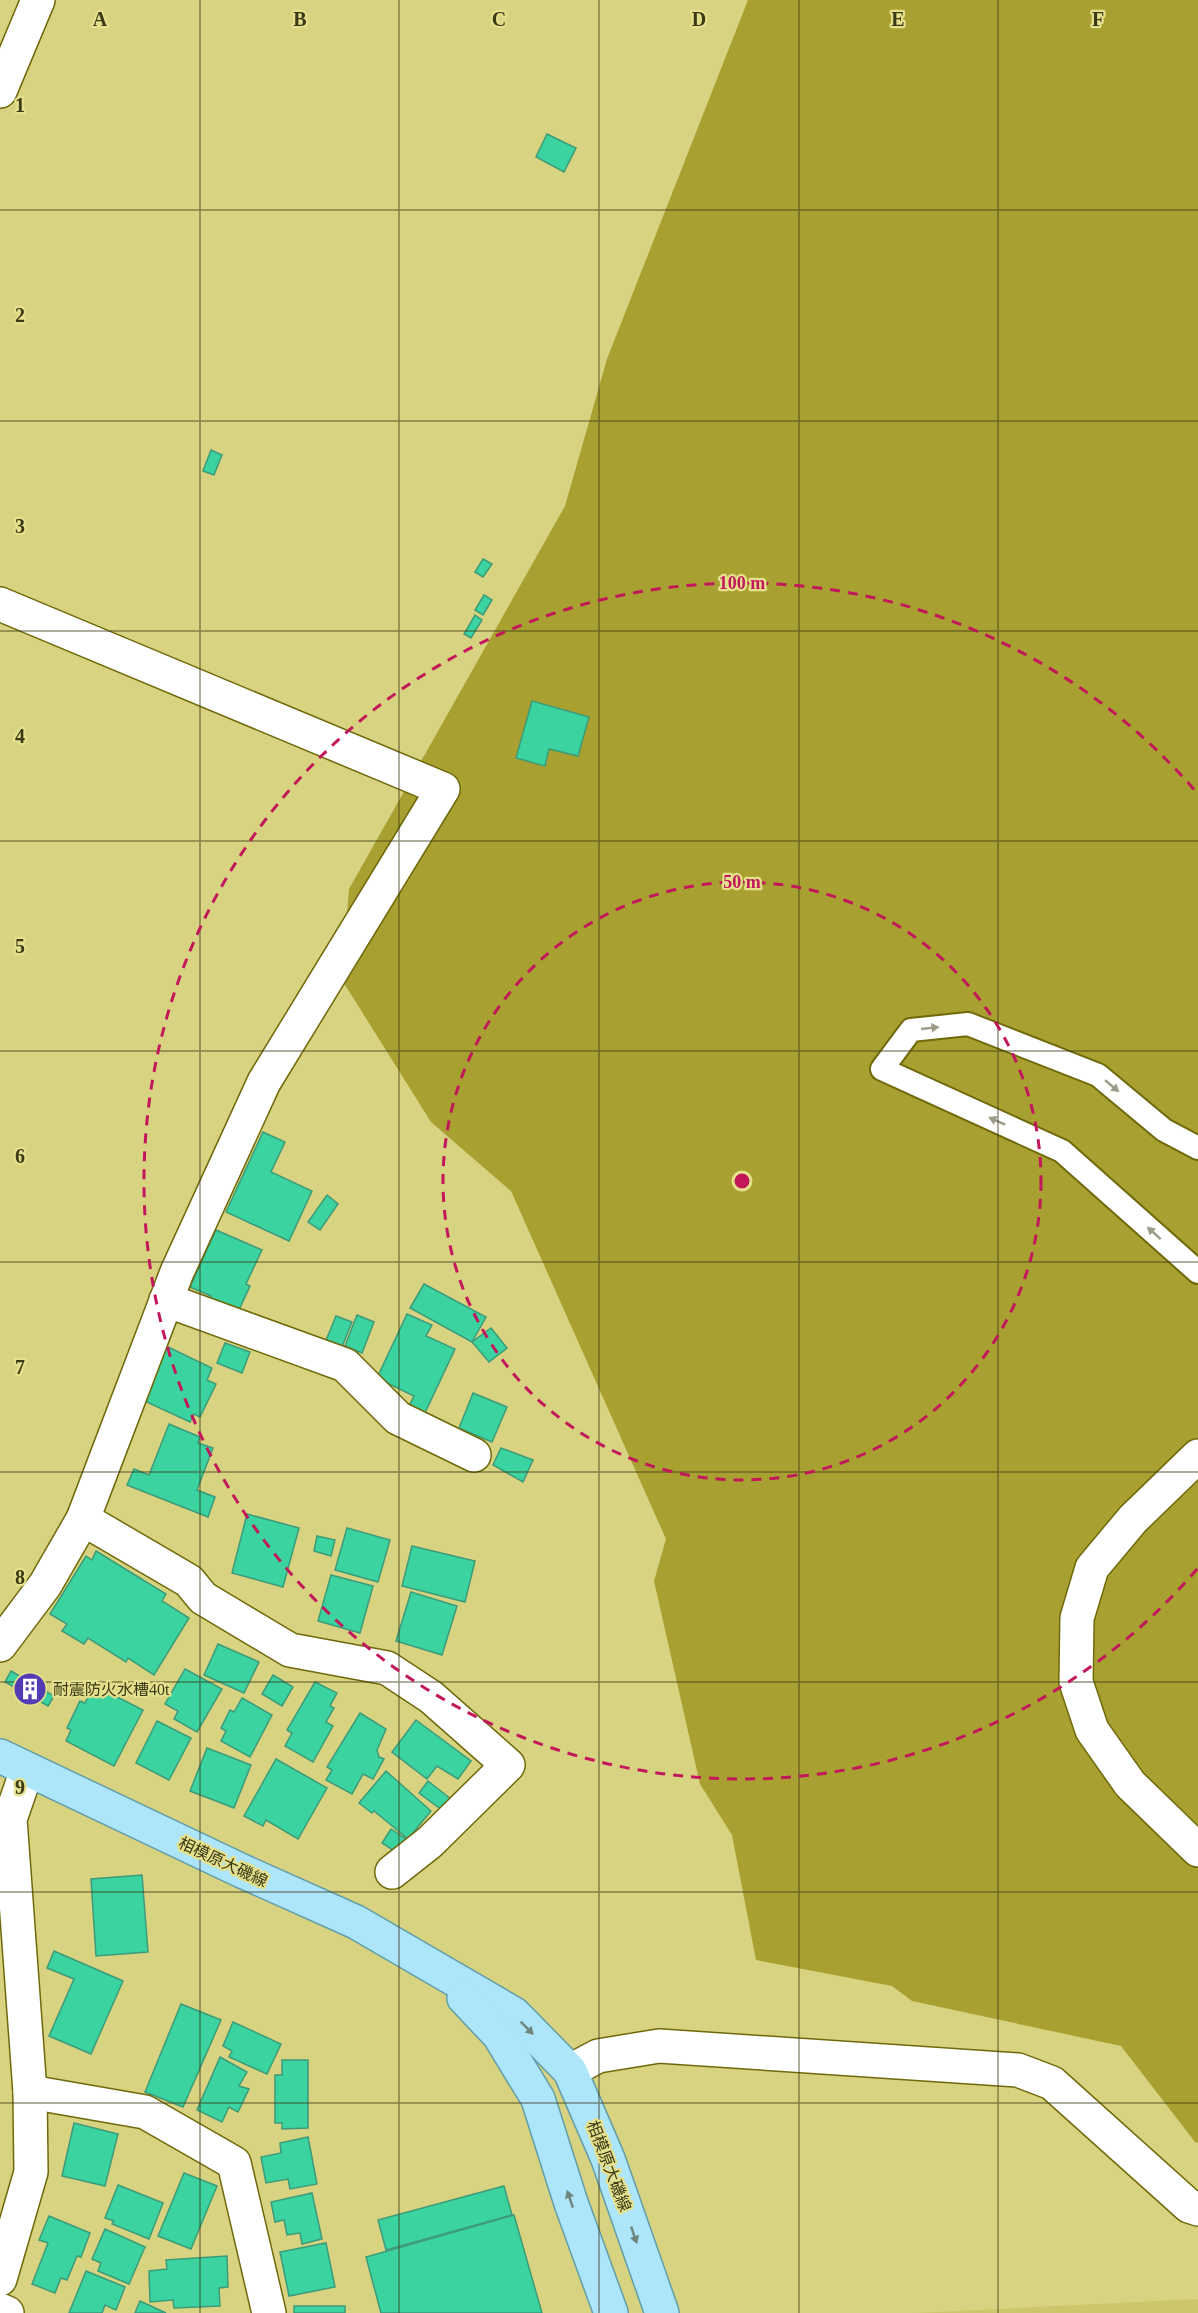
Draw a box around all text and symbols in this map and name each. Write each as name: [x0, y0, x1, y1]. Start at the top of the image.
text: A: [93, 8, 108, 30]
text: B: [293, 8, 307, 30]
text: C: [492, 8, 506, 30]
text: D: [692, 8, 706, 30]
text: E: [891, 8, 905, 30]
text: F: [1092, 8, 1104, 30]
text: 1: [15, 94, 25, 116]
text: 2: [15, 304, 25, 326]
text: 3: [15, 515, 25, 537]
text: 100 m: [719, 573, 765, 593]
text: 4: [15, 725, 25, 747]
text: 50 m: [723, 872, 761, 892]
text: 5: [15, 935, 25, 957]
one-way arrow: [921, 1023, 940, 1033]
one-way arrow: [1104, 1079, 1119, 1092]
one-way arrow: [988, 1117, 1005, 1126]
text: 6: [15, 1145, 25, 1167]
centre of rings: [732, 1171, 752, 1191]
one-way arrow: [1147, 1227, 1162, 1240]
text: 7: [15, 1356, 25, 1378]
text: 8: [15, 1566, 25, 1588]
building icon: 耐震防火水槽40t: [12, 1671, 48, 1707]
place label: 耐震防火水槽40t: [53, 1681, 170, 1698]
text: 9: [15, 1776, 25, 1798]
street label: 相模原大磯線: [176, 1834, 270, 1890]
one-way arrow: [519, 2020, 533, 2034]
street label: 相模原大磯線: [584, 2118, 634, 2214]
one-way arrow: [565, 2190, 574, 2208]
one-way arrow: [630, 2226, 640, 2244]

